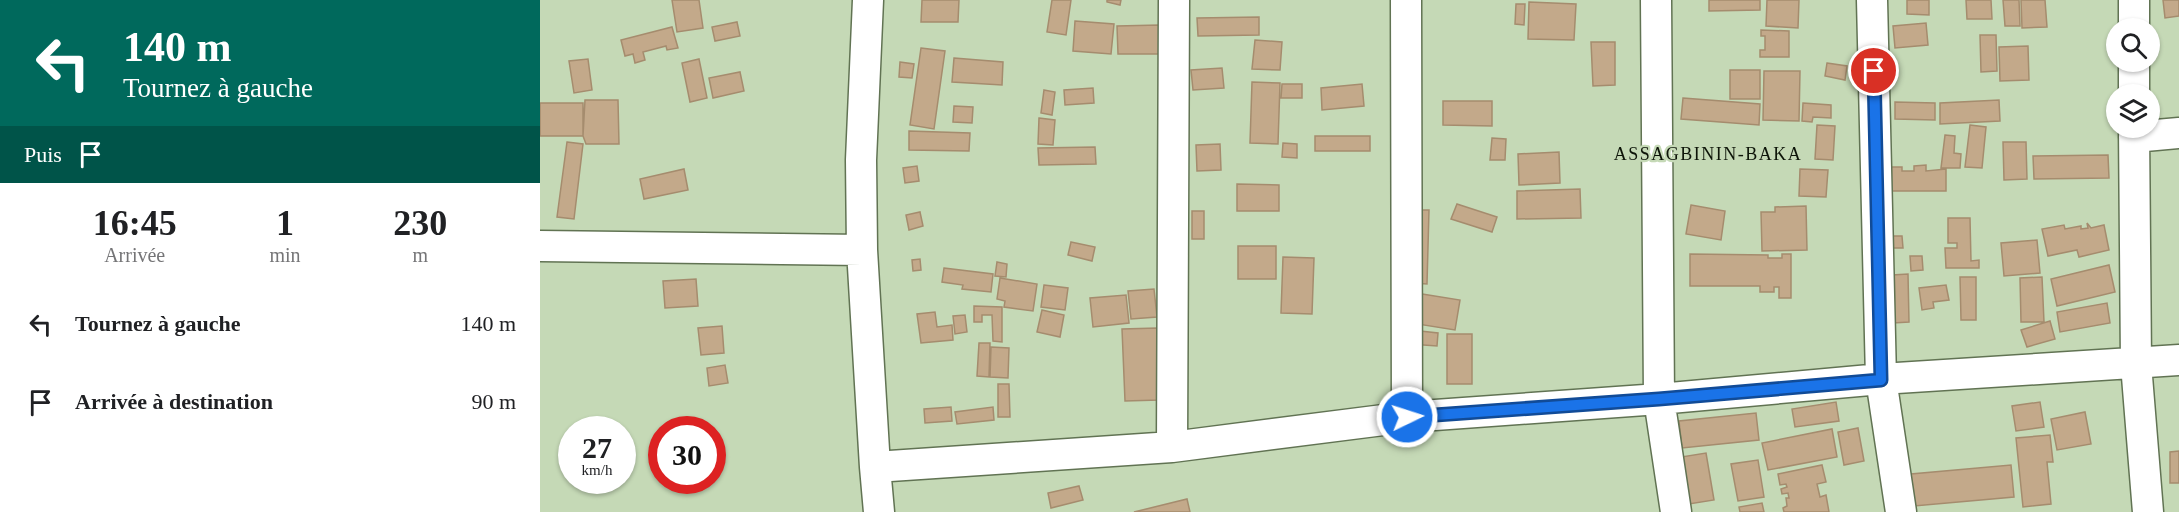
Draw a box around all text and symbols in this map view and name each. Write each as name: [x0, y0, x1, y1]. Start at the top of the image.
map controls: [2106, 18, 2160, 138]
button: search: [2106, 18, 2160, 72]
icon: left: [24, 24, 102, 102]
text: 140 m: [123, 24, 232, 70]
pin: [1848, 45, 1899, 96]
icon: arrive: [1857, 54, 1890, 87]
text: Tournez à gauche: [123, 73, 313, 103]
button: layers: [2106, 84, 2160, 138]
icon: arrive: [74, 138, 107, 171]
text: Puis: [24, 142, 62, 167]
district label: ASSAGBININ-BAKA: [1614, 144, 1802, 164]
text: 16:45: [93, 203, 177, 243]
text: 1: [276, 203, 294, 243]
text: 230: [393, 203, 447, 243]
text: Arrivée: [104, 244, 165, 266]
text: min: [269, 244, 301, 266]
text: m: [413, 244, 428, 266]
icon: left: [24, 308, 57, 341]
text: Tournez à gauche: [75, 311, 240, 336]
text: 140 m: [460, 311, 516, 336]
position arrow: [1375, 385, 1439, 449]
icon: arrive: [24, 386, 57, 419]
text: Arrivée à destination: [75, 389, 273, 414]
text: 90 m: [471, 389, 516, 414]
speed limit sign: 30: [648, 416, 726, 494]
text: 27: [582, 431, 612, 464]
text: km/h: [582, 462, 612, 478]

